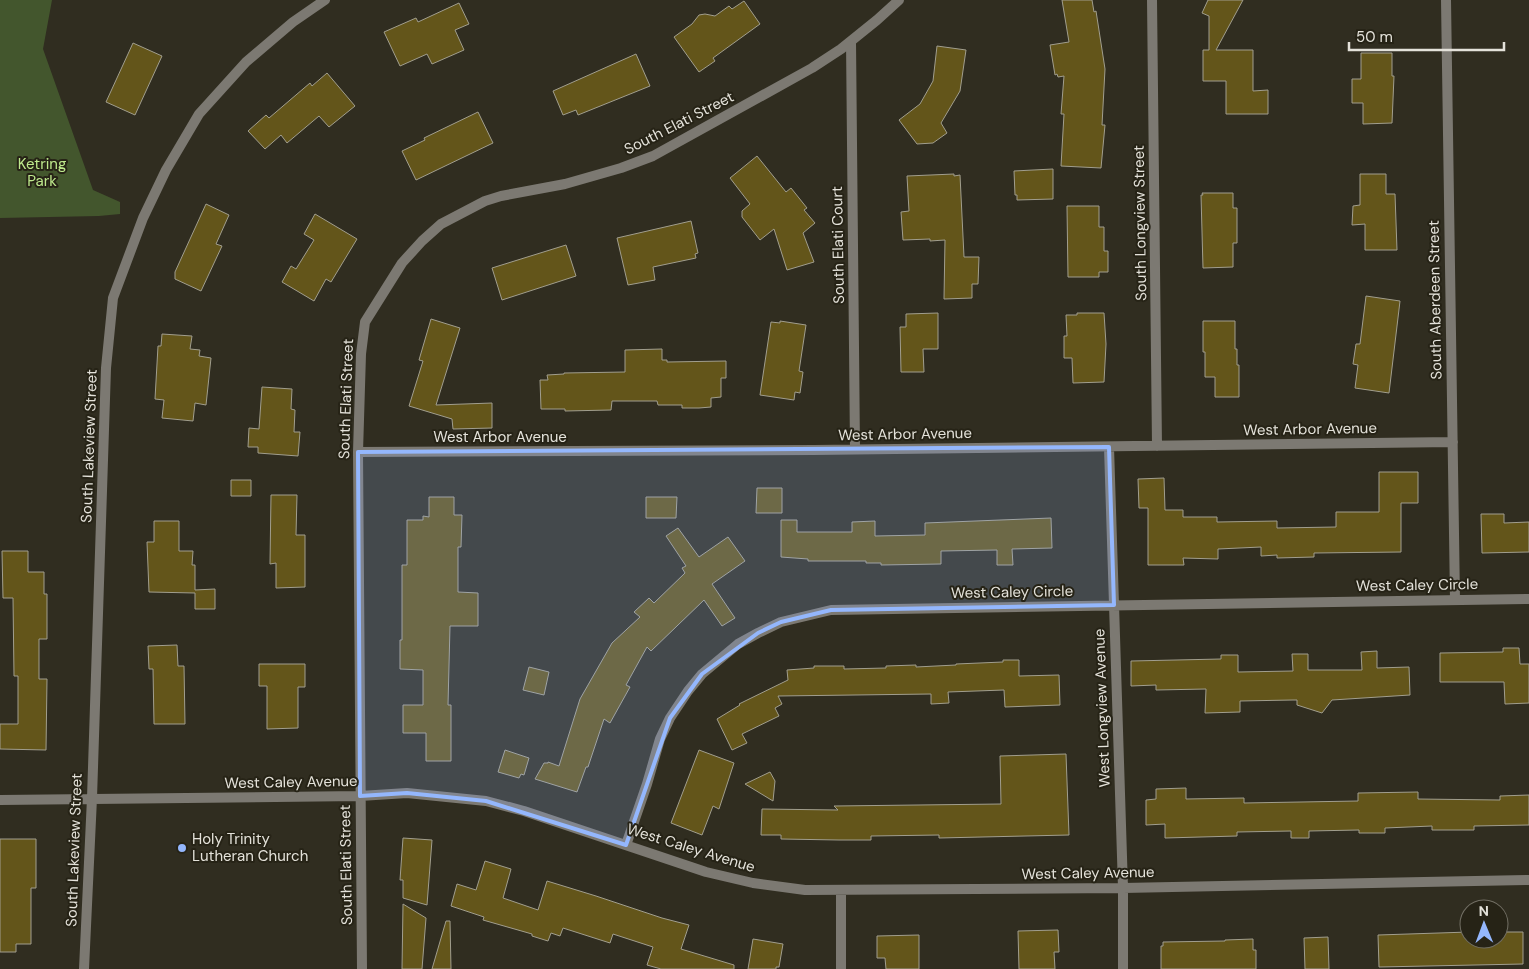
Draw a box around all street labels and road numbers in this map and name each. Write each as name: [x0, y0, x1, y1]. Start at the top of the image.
street label: South Elati Street: [621, 87, 737, 159]
street label: South Longview Street: [1129, 145, 1151, 301]
street label: South Elati Court: [827, 186, 849, 304]
street label: South Aberdeen Street: [1424, 220, 1446, 380]
street label: South Elati Street: [334, 338, 358, 460]
street label: South Lakeview Street: [76, 369, 102, 523]
street label: West Arbor Avenue: [1243, 418, 1377, 440]
street label: West Arbor Avenue: [838, 423, 972, 445]
street label: West Arbor Avenue: [433, 427, 567, 447]
street label: West Caley Circle: [1356, 574, 1478, 596]
street label: West Caley Circle: [951, 581, 1073, 603]
street label: West Longview Avenue: [1089, 628, 1115, 788]
street label: West Caley Avenue: [224, 771, 358, 793]
street label: South Lakeview Street: [61, 773, 87, 927]
street label: South Elati Street: [335, 804, 357, 925]
street label: West Caley Avenue: [624, 819, 758, 877]
street label: West Caley Avenue: [1021, 862, 1155, 884]

